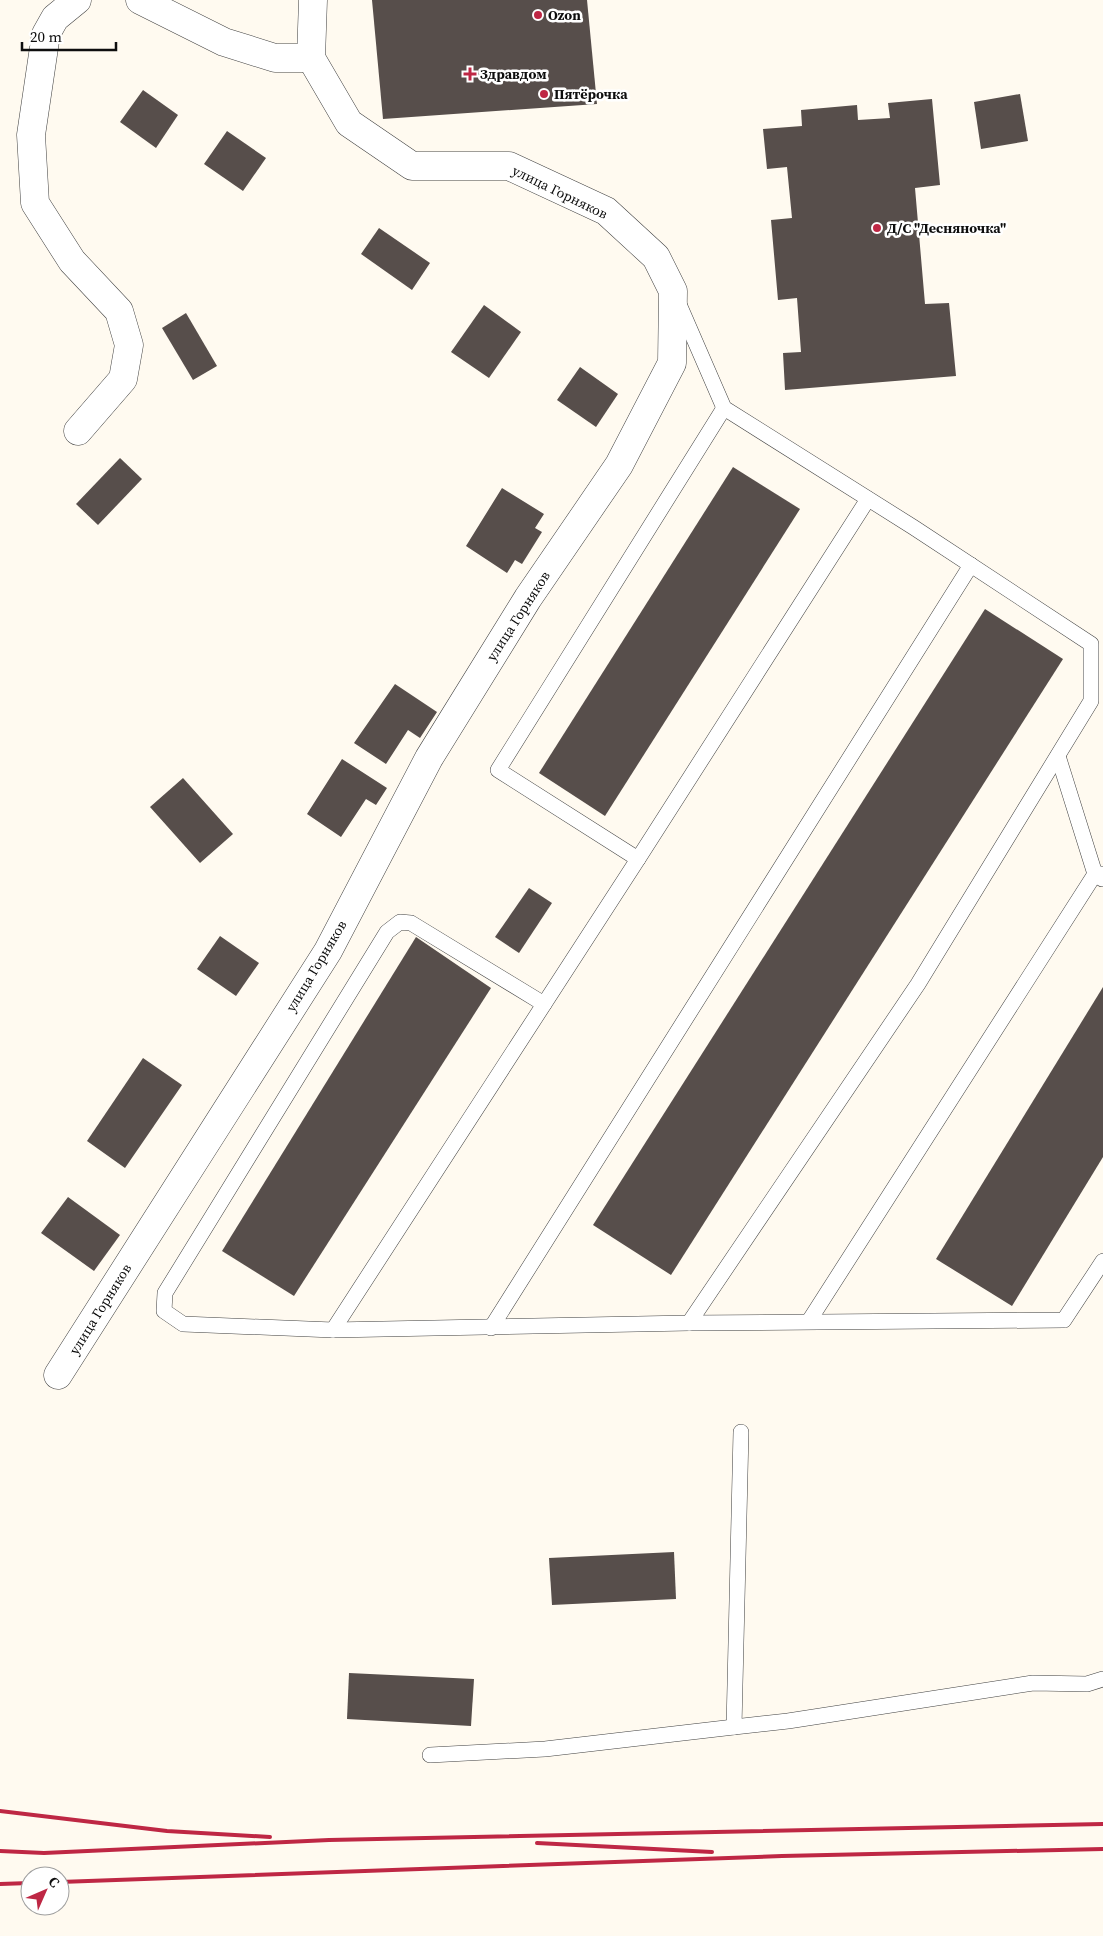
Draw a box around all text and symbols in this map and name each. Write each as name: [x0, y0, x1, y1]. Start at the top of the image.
place label: Ozon: [548, 5, 581, 25]
marker: Ozon: [532, 9, 544, 21]
scale bar: [22, 20, 116, 52]
text: 20 m: [30, 26, 62, 47]
place label: Здравдом: [480, 64, 547, 84]
marker: Здравдом: [464, 68, 476, 80]
place label: Пятёрочка: [554, 84, 628, 104]
marker: Пятёрочка: [538, 88, 550, 100]
street label: улица Горняков: [509, 160, 611, 224]
place label: Д/С "Десняночка": [887, 218, 1006, 238]
marker: Д/С "Десняночка": [871, 222, 883, 234]
street label: улица Горняков: [481, 567, 555, 665]
street label: улица Горняков: [281, 916, 351, 1016]
street label: улица Горняков: [64, 1260, 136, 1358]
north arrow: [20, 1866, 70, 1916]
text: С: [44, 1872, 65, 1892]

